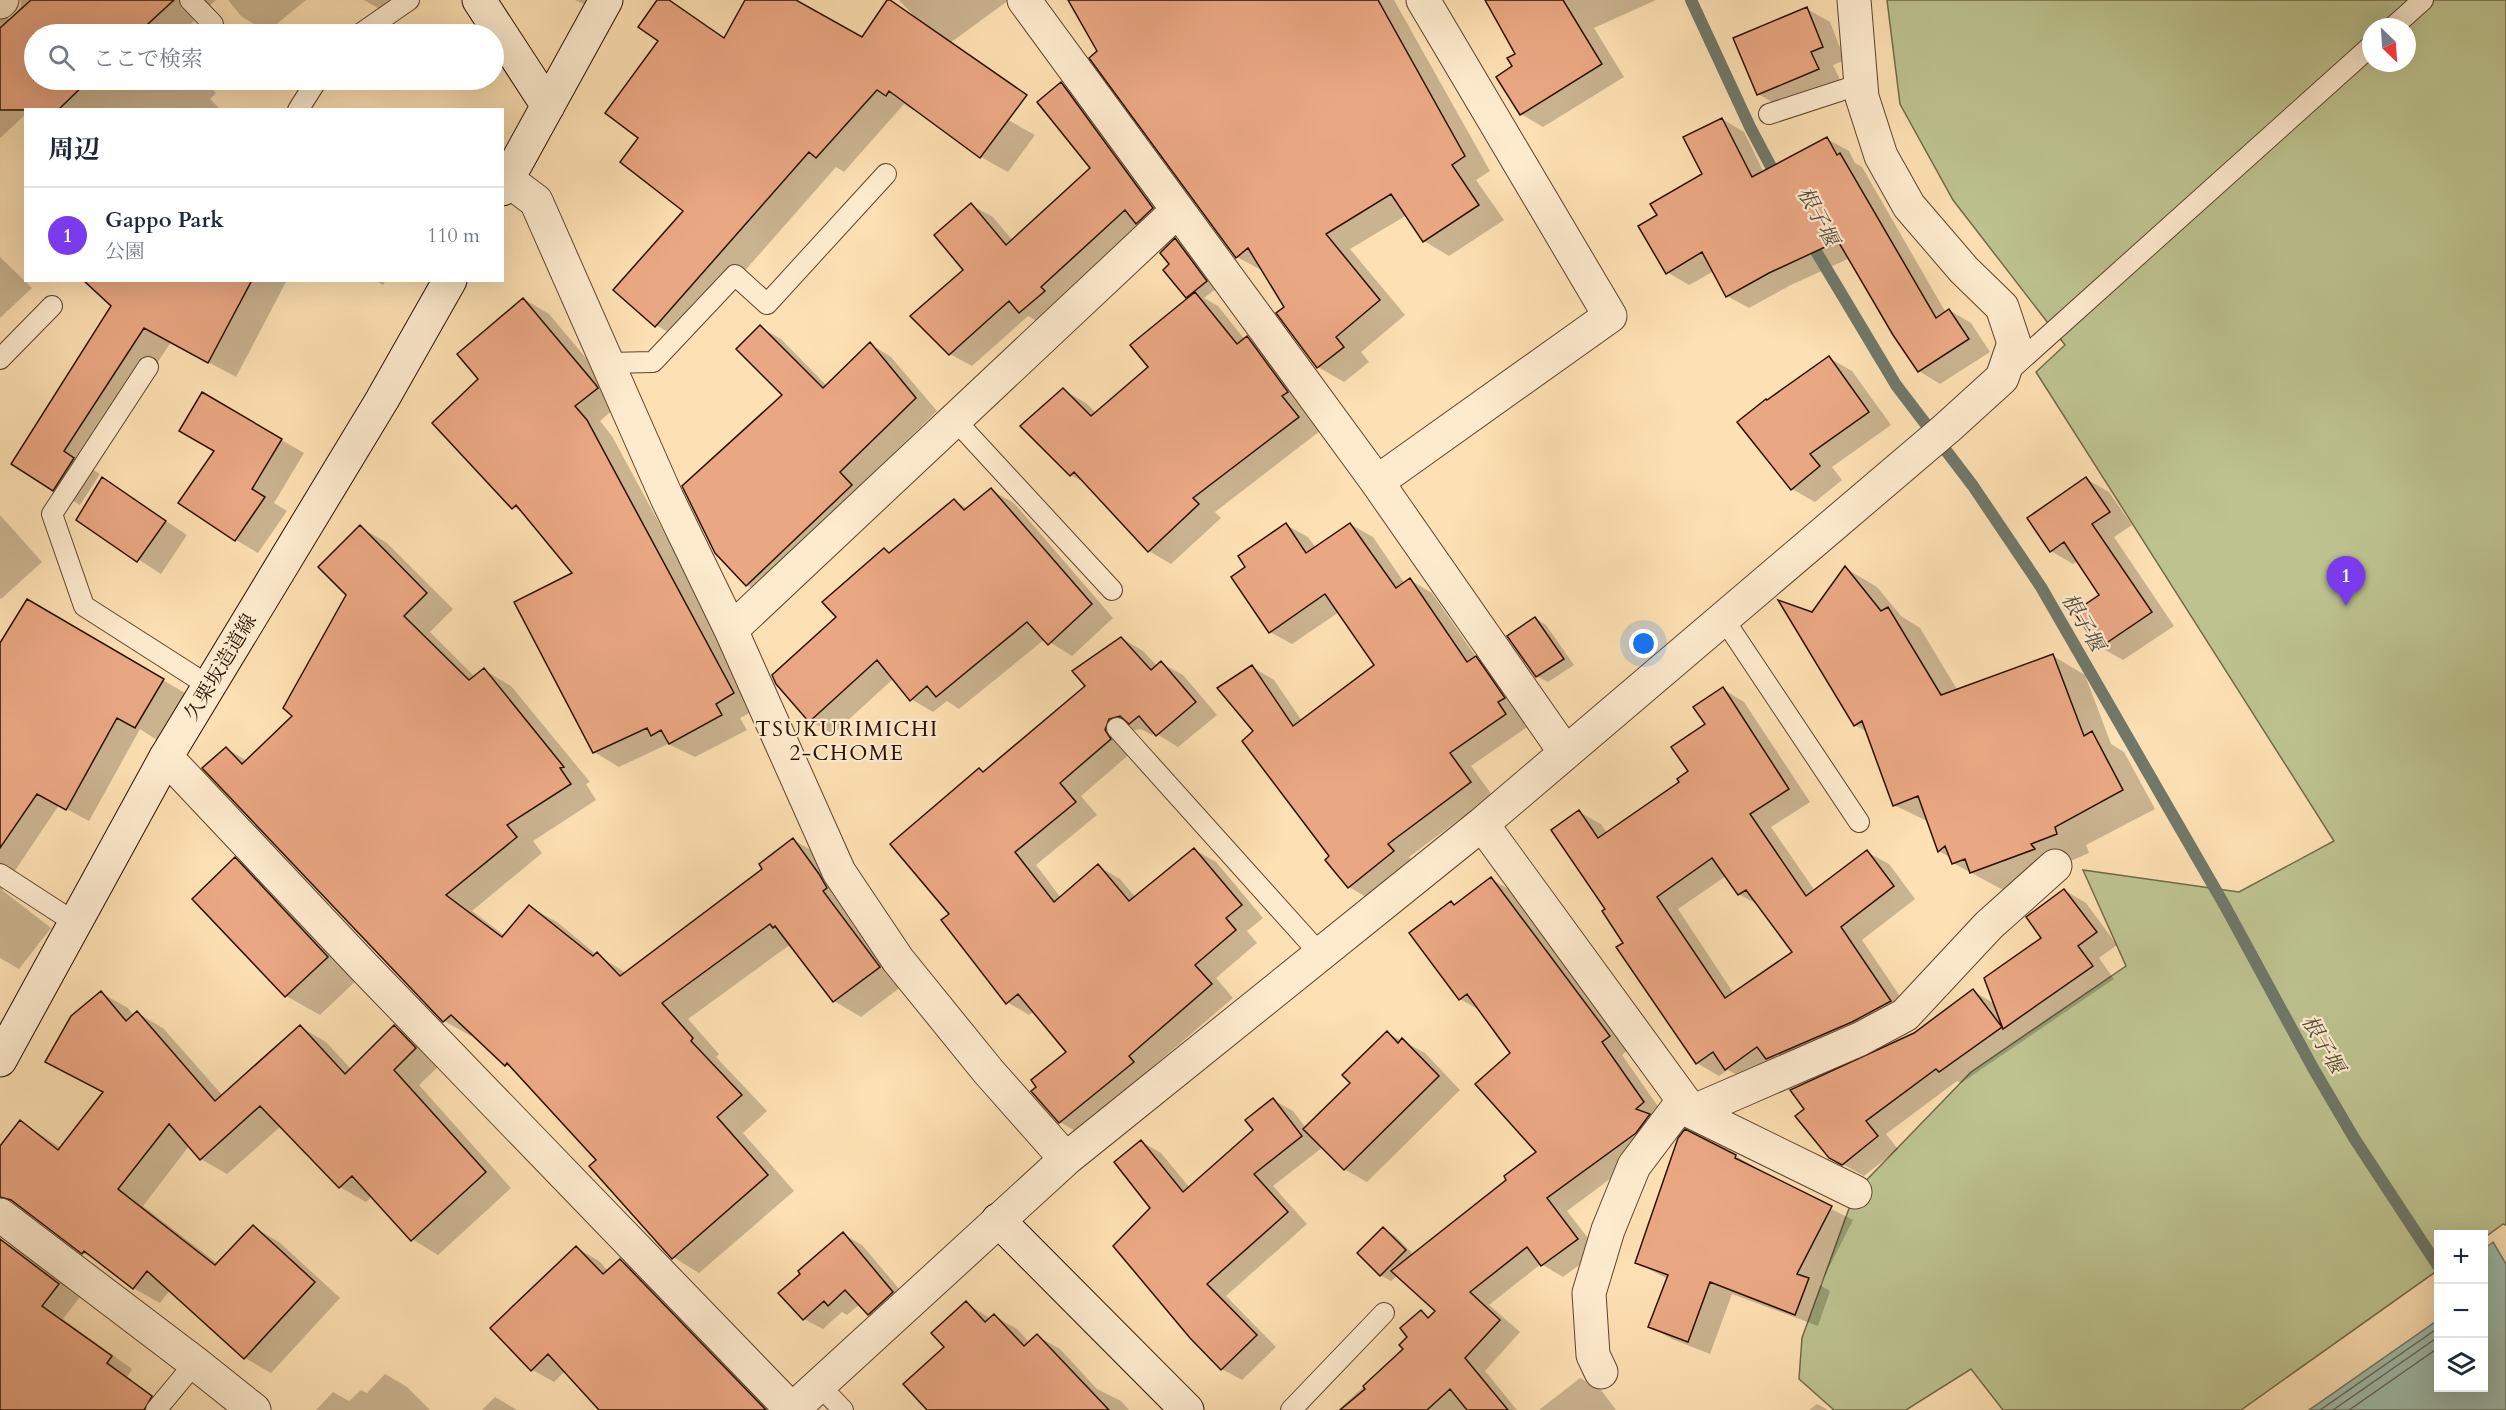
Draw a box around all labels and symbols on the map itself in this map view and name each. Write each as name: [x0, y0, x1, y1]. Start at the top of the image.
north arrow: [2362, 18, 2416, 72]
water label: 根子堰: [1790, 182, 1847, 254]
pin: 1: [2326, 556, 2366, 606]
water label: 根子堰: [2054, 588, 2113, 660]
street label: 久栗坂造道線: [178, 609, 263, 726]
your location: [1629, 629, 1658, 658]
district label: TSUKURIMICHI 2-CHOME: [755, 715, 939, 768]
water label: 根子堰: [2294, 1010, 2353, 1082]

